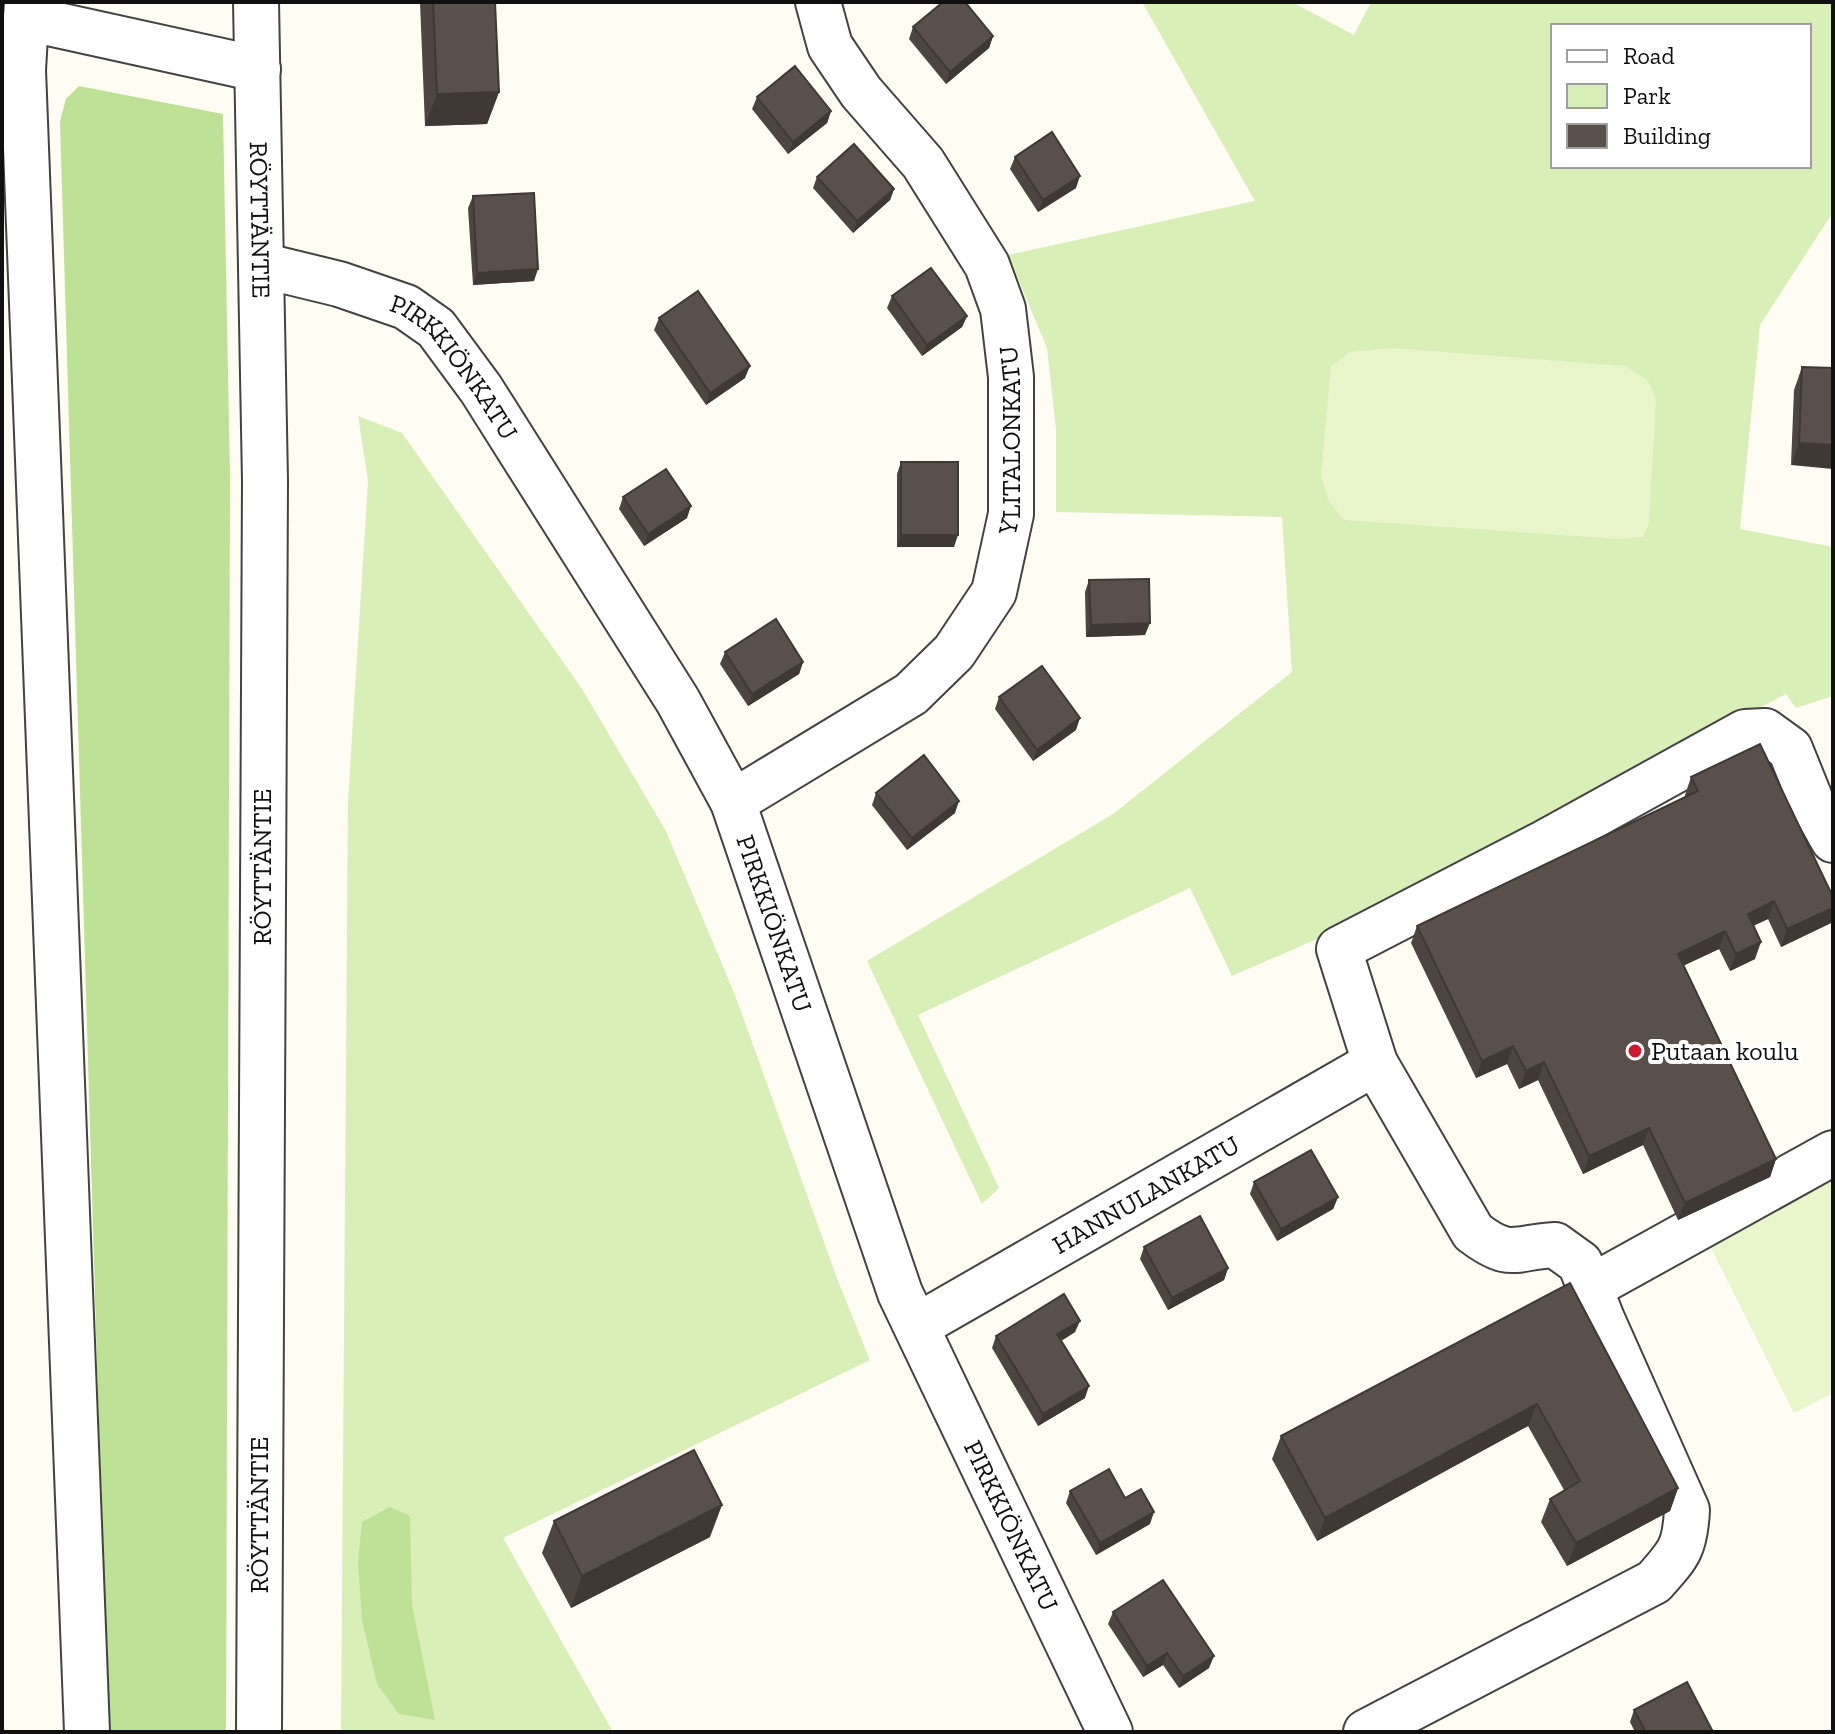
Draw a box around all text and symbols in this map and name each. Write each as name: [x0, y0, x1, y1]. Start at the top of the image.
legend: [1551, 24, 1811, 168]
text: Road: [1623, 41, 1675, 70]
text: Park: [1623, 81, 1671, 110]
text: Building: [1623, 121, 1711, 150]
street label: RÖYTTÄNTIE: [243, 141, 278, 299]
street label: PIRKKIÖNKATU: [386, 287, 525, 446]
street label: YLITALONKATU: [991, 344, 1027, 539]
street label: RÖYTTÄNTIE: [246, 789, 278, 945]
street label: PIRKKIÖNKATU: [729, 831, 819, 1017]
place label: Putaan koulu: [1651, 1035, 1799, 1067]
marker: Putaan koulu: [1626, 1042, 1644, 1060]
street label: HANNULANKATU: [1047, 1128, 1245, 1261]
street label: PIRKKIÖNKATU: [957, 1435, 1066, 1616]
street label: RÖYTTÄNTIE: [243, 1437, 275, 1593]

